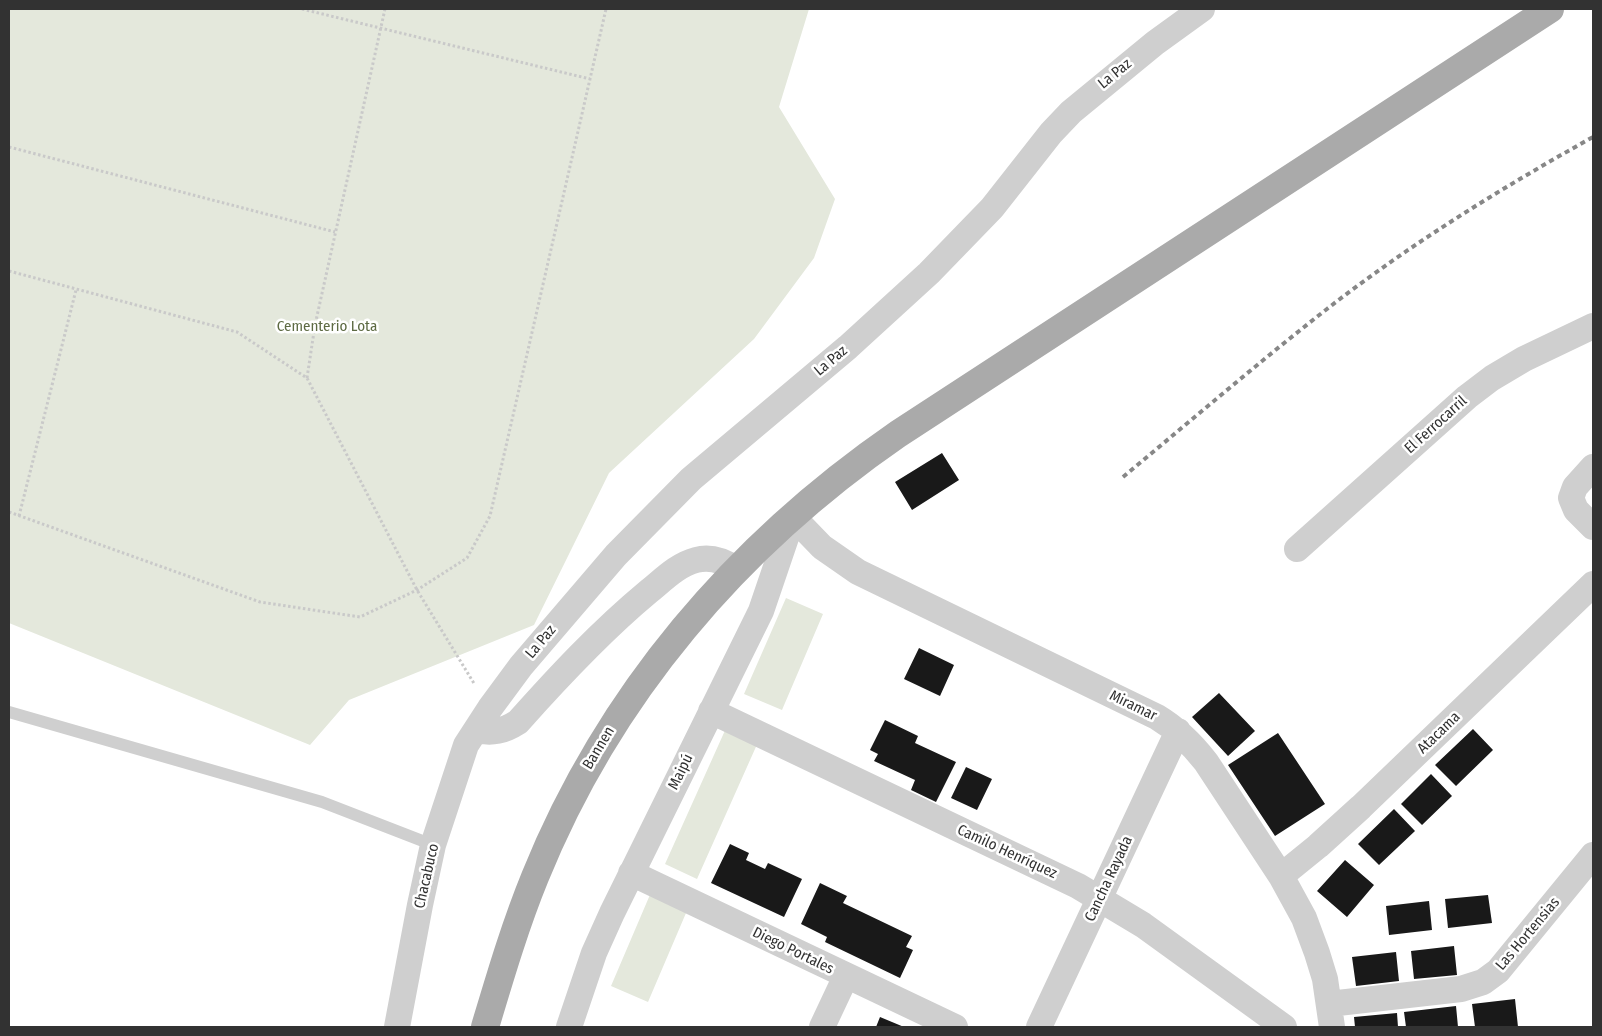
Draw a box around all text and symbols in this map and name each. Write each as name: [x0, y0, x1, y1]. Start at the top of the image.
street label: La Paz: [1095, 55, 1135, 93]
park label: Cementerio Lota: [277, 318, 377, 336]
street label: La Paz: [811, 342, 851, 380]
street label: El Ferrocarril: [1401, 392, 1471, 458]
street label: La Paz: [522, 622, 560, 662]
street label: Miramar: [1106, 687, 1160, 725]
street label: Atacama: [1414, 708, 1464, 758]
street label: Bannen: [579, 723, 619, 773]
street label: Maipú: [665, 751, 697, 793]
street label: Camilo Henríquez: [954, 821, 1060, 883]
street label: Cancha Rayada: [1081, 833, 1137, 925]
street label: Chacabuco: [411, 842, 443, 910]
street label: Las Hortensias: [1492, 894, 1564, 974]
street label: Diego Portales: [749, 924, 837, 978]

